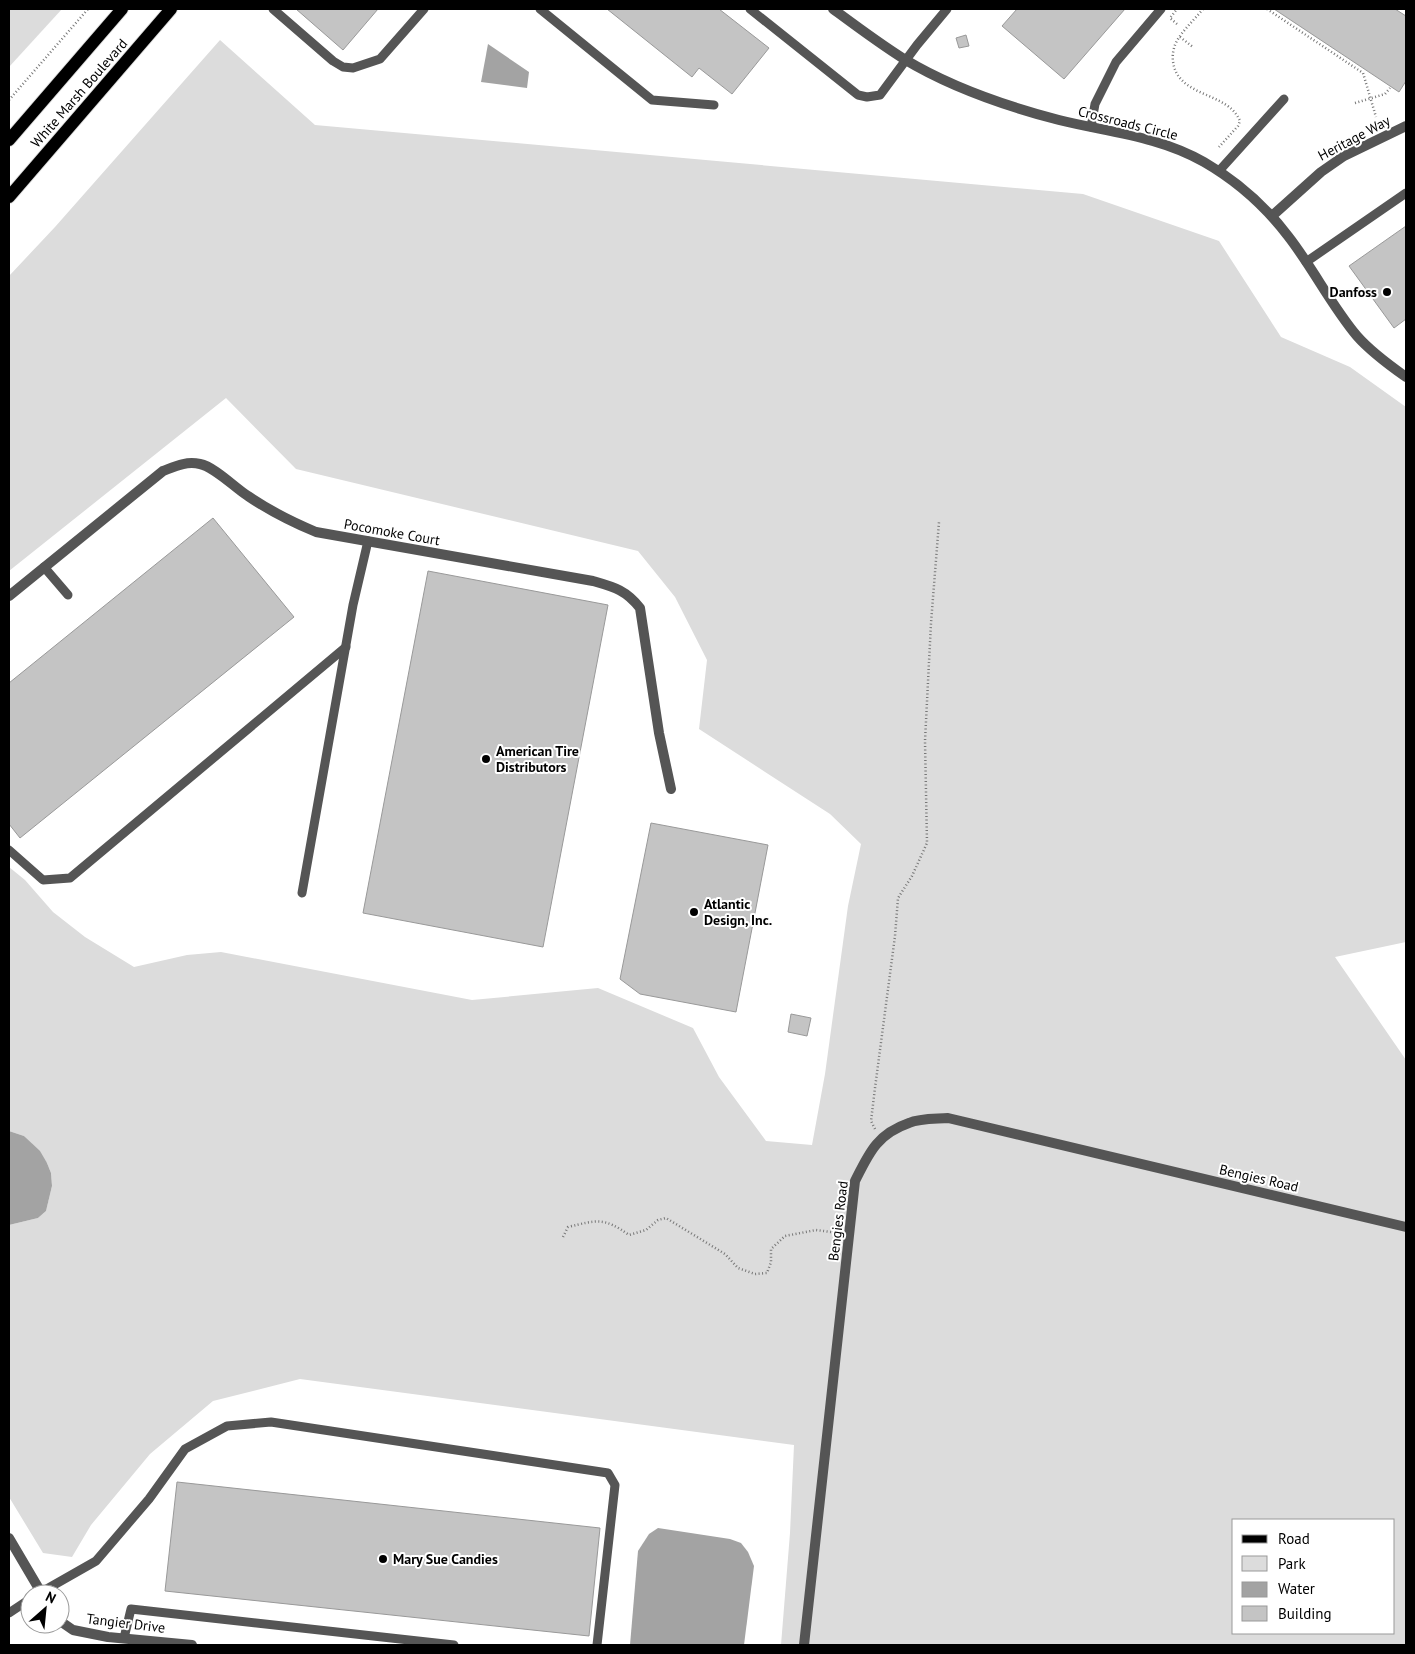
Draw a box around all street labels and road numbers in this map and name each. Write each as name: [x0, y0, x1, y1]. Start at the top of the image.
street label: White Marsh Boulevard: [27, 35, 131, 151]
street label: Crossroads Circle: [1076, 102, 1180, 144]
street label: Heritage Way: [1315, 111, 1394, 165]
street label: Pocomoke Court: [343, 515, 442, 549]
street label: Bengies Road: [1218, 1160, 1300, 1196]
street label: Bengies Road: [824, 1180, 852, 1262]
street label: Tangier Drive: [86, 1609, 166, 1637]

